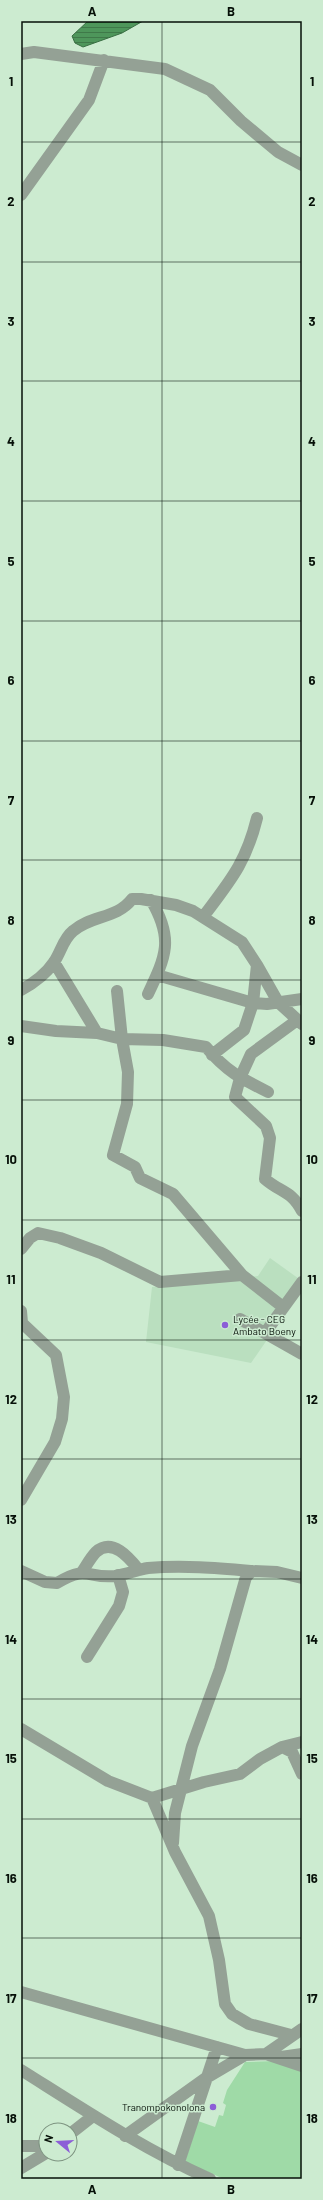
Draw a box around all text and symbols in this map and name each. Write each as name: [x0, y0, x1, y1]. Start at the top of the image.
text: A: [88, 3, 97, 19]
text: B: [227, 3, 235, 19]
text: 1: [9, 73, 13, 89]
text: 1: [310, 73, 314, 89]
text: 2: [7, 193, 15, 209]
text: 2: [308, 193, 316, 209]
text: 3: [7, 313, 15, 329]
text: 3: [308, 313, 316, 329]
text: 4: [7, 433, 15, 449]
text: 4: [308, 433, 316, 449]
text: 5: [7, 553, 15, 569]
text: 5: [308, 553, 316, 569]
text: 6: [8, 672, 15, 688]
text: 6: [309, 672, 316, 688]
text: 7: [8, 792, 15, 808]
text: 7: [309, 792, 316, 808]
text: 8: [7, 912, 15, 928]
text: 8: [308, 912, 316, 928]
text: 9: [8, 1032, 15, 1048]
text: 9: [309, 1032, 316, 1048]
text: 10: [5, 1151, 17, 1167]
text: 10: [306, 1151, 318, 1167]
text: 11: [6, 1271, 16, 1287]
text: 11: [307, 1271, 317, 1287]
place label: Lycée - CEG Ambato Boeny: [233, 1313, 296, 1337]
marker: Lycée - CEG Ambato Boeny: [220, 1320, 230, 1330]
text: 12: [5, 1391, 17, 1407]
text: 12: [306, 1391, 318, 1407]
text: 13: [5, 1511, 17, 1527]
text: 13: [306, 1511, 318, 1527]
text: 14: [5, 1631, 17, 1647]
text: 14: [306, 1631, 318, 1647]
text: 15: [5, 1750, 17, 1766]
text: 15: [306, 1750, 318, 1766]
text: 16: [5, 1870, 17, 1886]
text: 16: [306, 1870, 318, 1886]
text: 17: [5, 1990, 17, 2006]
text: 17: [306, 1990, 318, 2006]
place label: Tranompokonolona: [122, 2101, 205, 2113]
marker: Tranompokonolona: [208, 2102, 218, 2112]
text: 18: [5, 2110, 17, 2126]
text: 18: [306, 2110, 318, 2126]
north arrow: [38, 2122, 78, 2162]
text: N: [41, 2133, 55, 2144]
text: A: [88, 2181, 97, 2197]
text: B: [227, 2181, 235, 2197]

